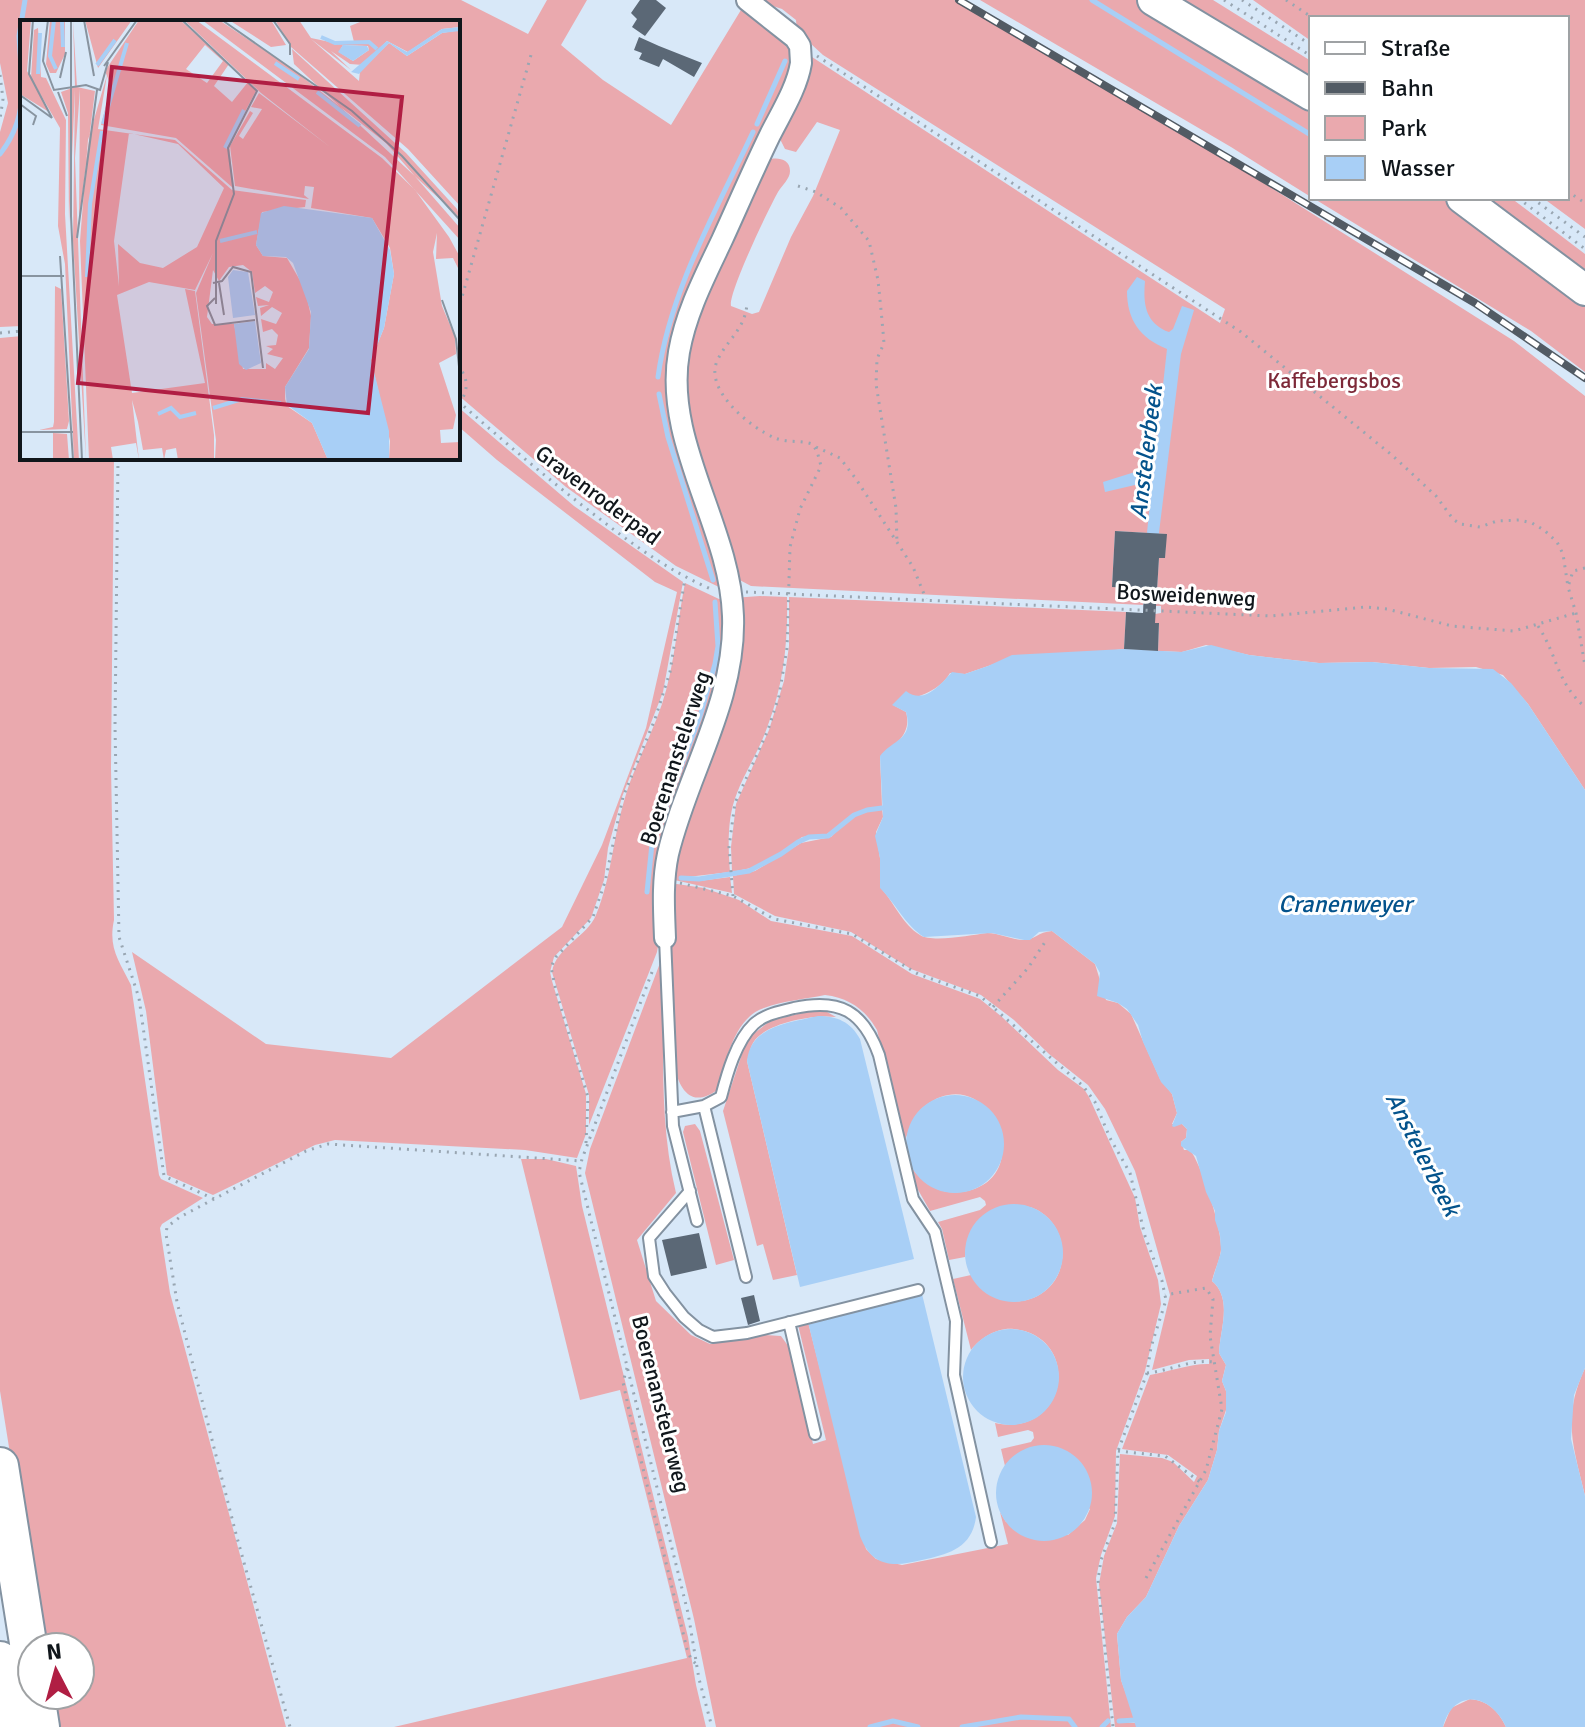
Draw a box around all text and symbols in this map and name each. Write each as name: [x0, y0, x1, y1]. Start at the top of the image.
legend: [1309, 16, 1569, 200]
inset map: [20, 20, 460, 460]
text: Straße: [1381, 33, 1451, 63]
text: Bahn: [1381, 73, 1434, 103]
text: Park: [1381, 113, 1427, 143]
text: Wasser: [1381, 153, 1455, 183]
park label: Kaffebergsbos: [1267, 367, 1401, 394]
water label: Anstelerbeek: [1123, 381, 1169, 521]
street label: Gravenroderpad: [530, 439, 666, 551]
street label: Bosweidenweg: [1116, 578, 1256, 612]
street label: Boerenanstelerweg: [634, 667, 716, 849]
water label: Cranenweyer: [1278, 889, 1415, 919]
water label: Anstelerbeek: [1379, 1087, 1468, 1223]
street label: Boerenanstelerweg: [626, 1313, 696, 1495]
north arrow: [16, 1631, 96, 1711]
text: N: [45, 1637, 63, 1666]

